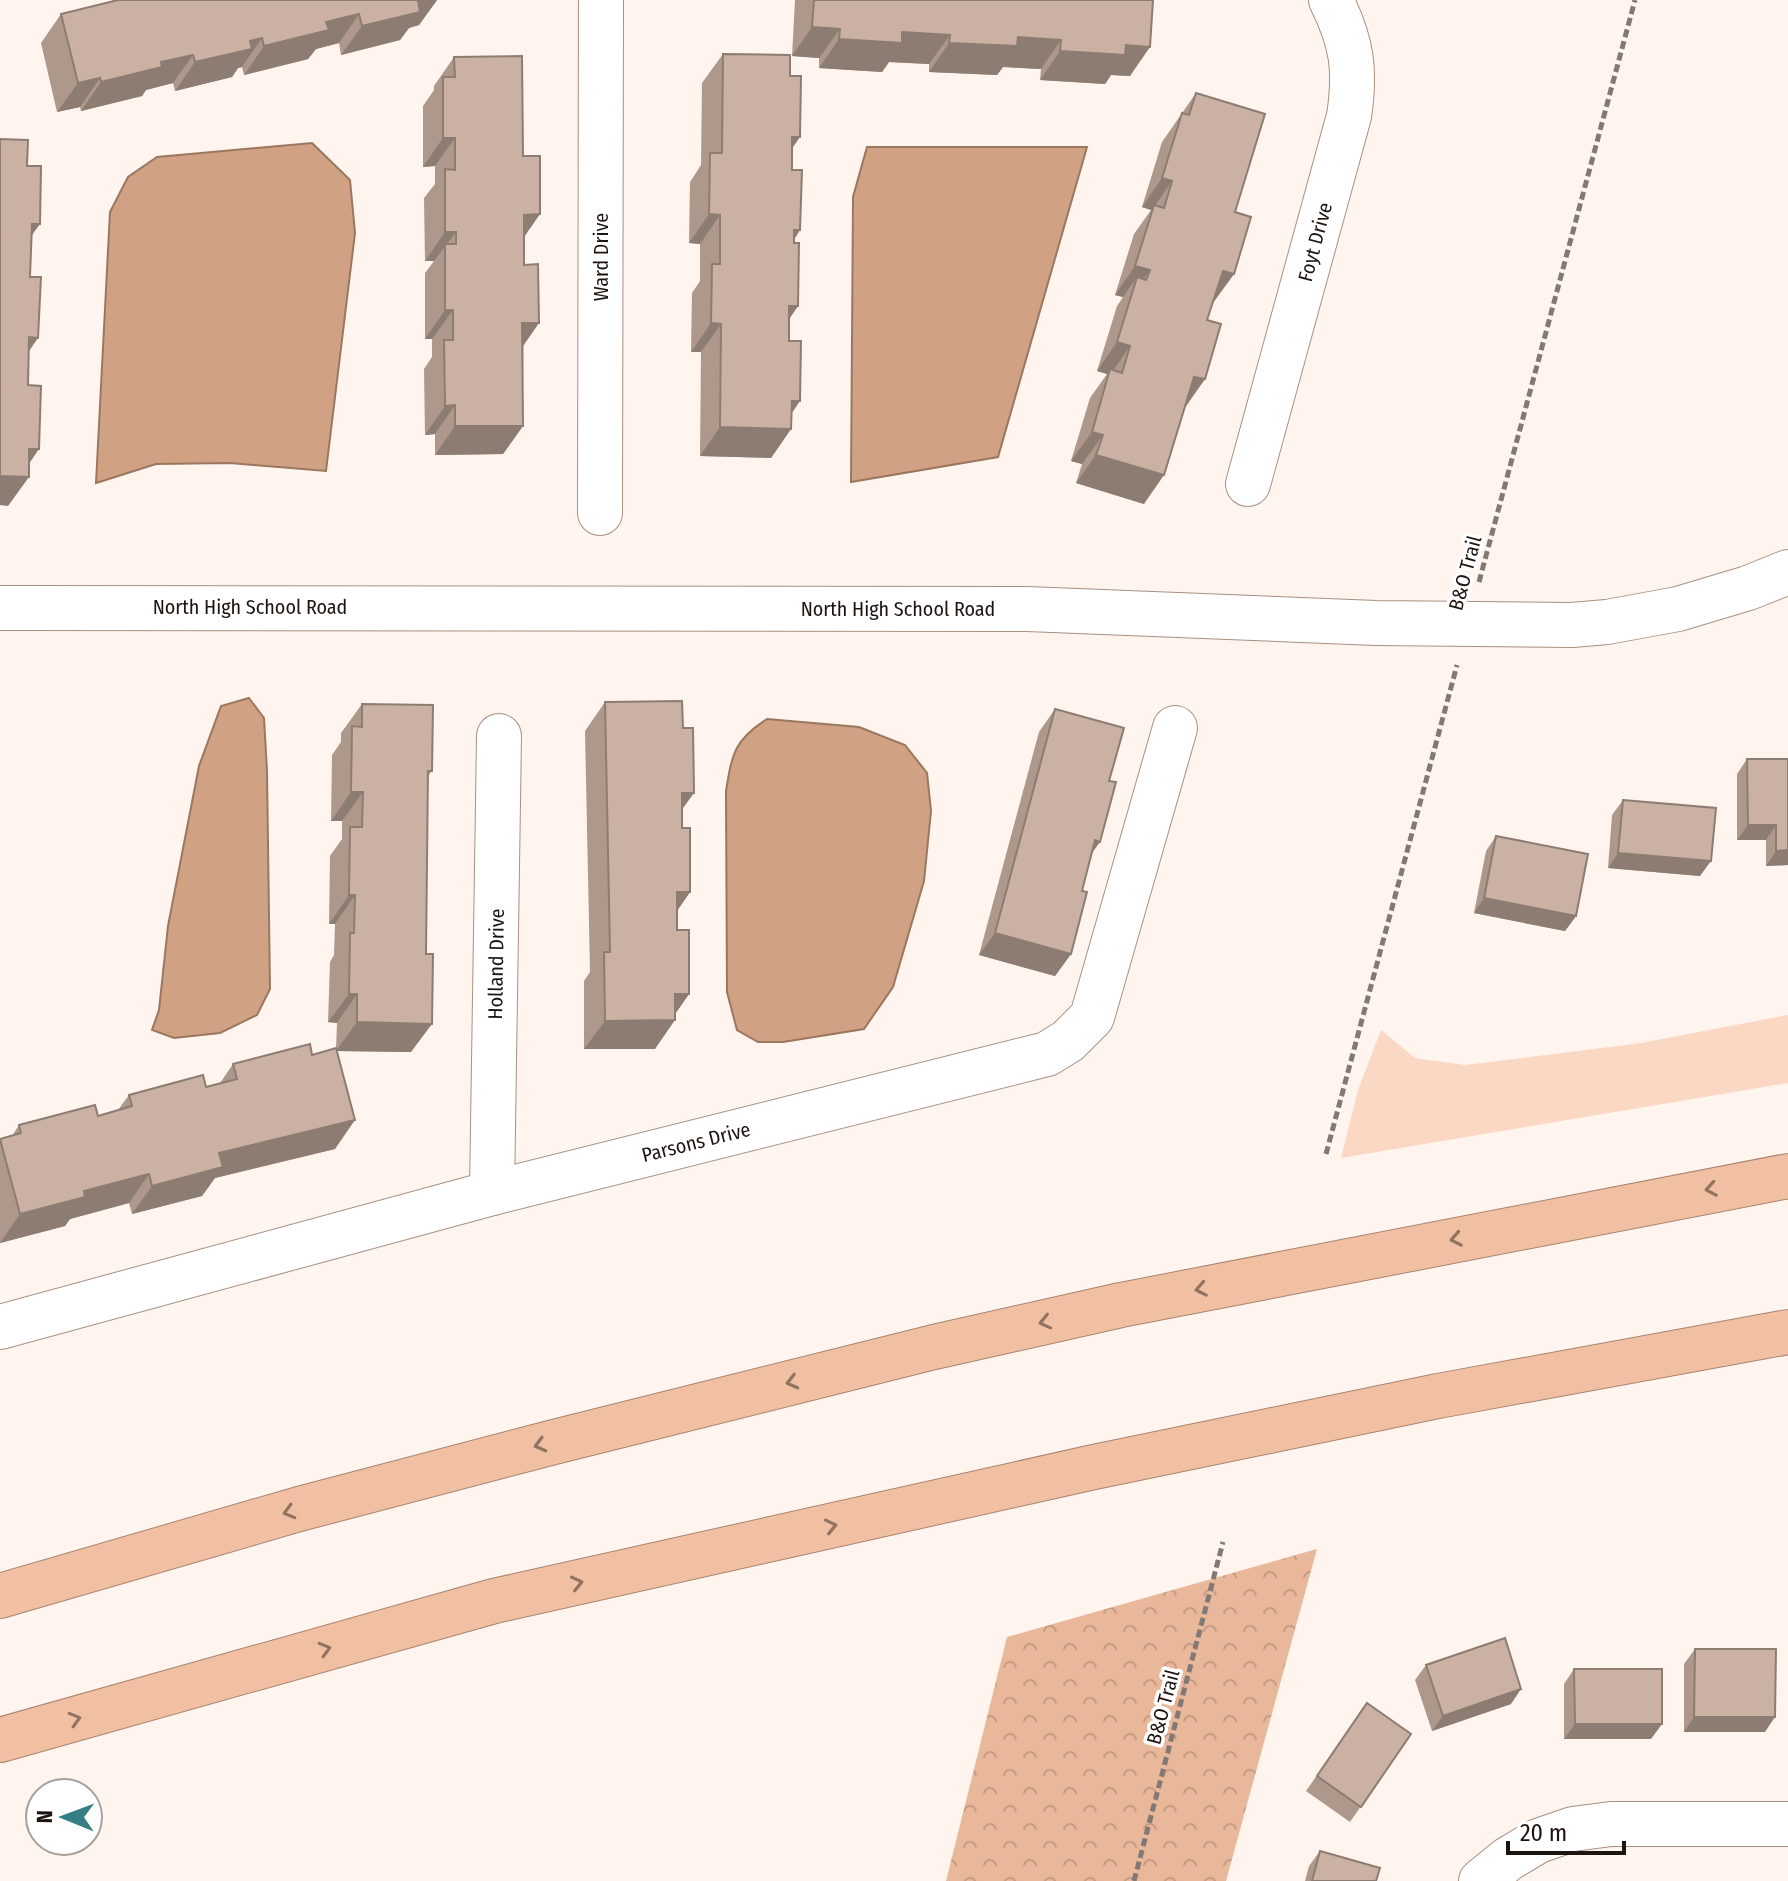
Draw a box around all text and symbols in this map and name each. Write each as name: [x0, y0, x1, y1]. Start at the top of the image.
street label: Foyt Drive: [1293, 200, 1337, 284]
street label: Ward Drive: [589, 213, 613, 301]
street label: B&O Trail: [1443, 533, 1487, 613]
street label: North High School Road: [153, 595, 347, 619]
street label: North High School Road: [801, 597, 995, 621]
street label: Holland Drive: [483, 908, 509, 1020]
street label: Parsons Drive: [639, 1117, 753, 1167]
one-way arrow: [1704, 1179, 1718, 1196]
one-way arrow: [1449, 1229, 1463, 1246]
one-way arrow: [1195, 1280, 1208, 1297]
one-way arrow: [1039, 1313, 1053, 1330]
one-way arrow: [786, 1373, 800, 1390]
one-way arrow: [534, 1436, 548, 1453]
one-way arrow: [283, 1503, 296, 1519]
one-way arrow: [823, 1518, 837, 1535]
one-way arrow: [570, 1575, 583, 1592]
one-way arrow: [318, 1641, 332, 1658]
street label: B&O Trail: [1141, 1667, 1185, 1747]
one-way arrow: [68, 1712, 82, 1728]
north arrow: [24, 1777, 104, 1857]
scale bar: [1508, 1805, 1624, 1855]
text: N: [31, 1810, 58, 1823]
text: 20 m: [1520, 1819, 1567, 1847]

